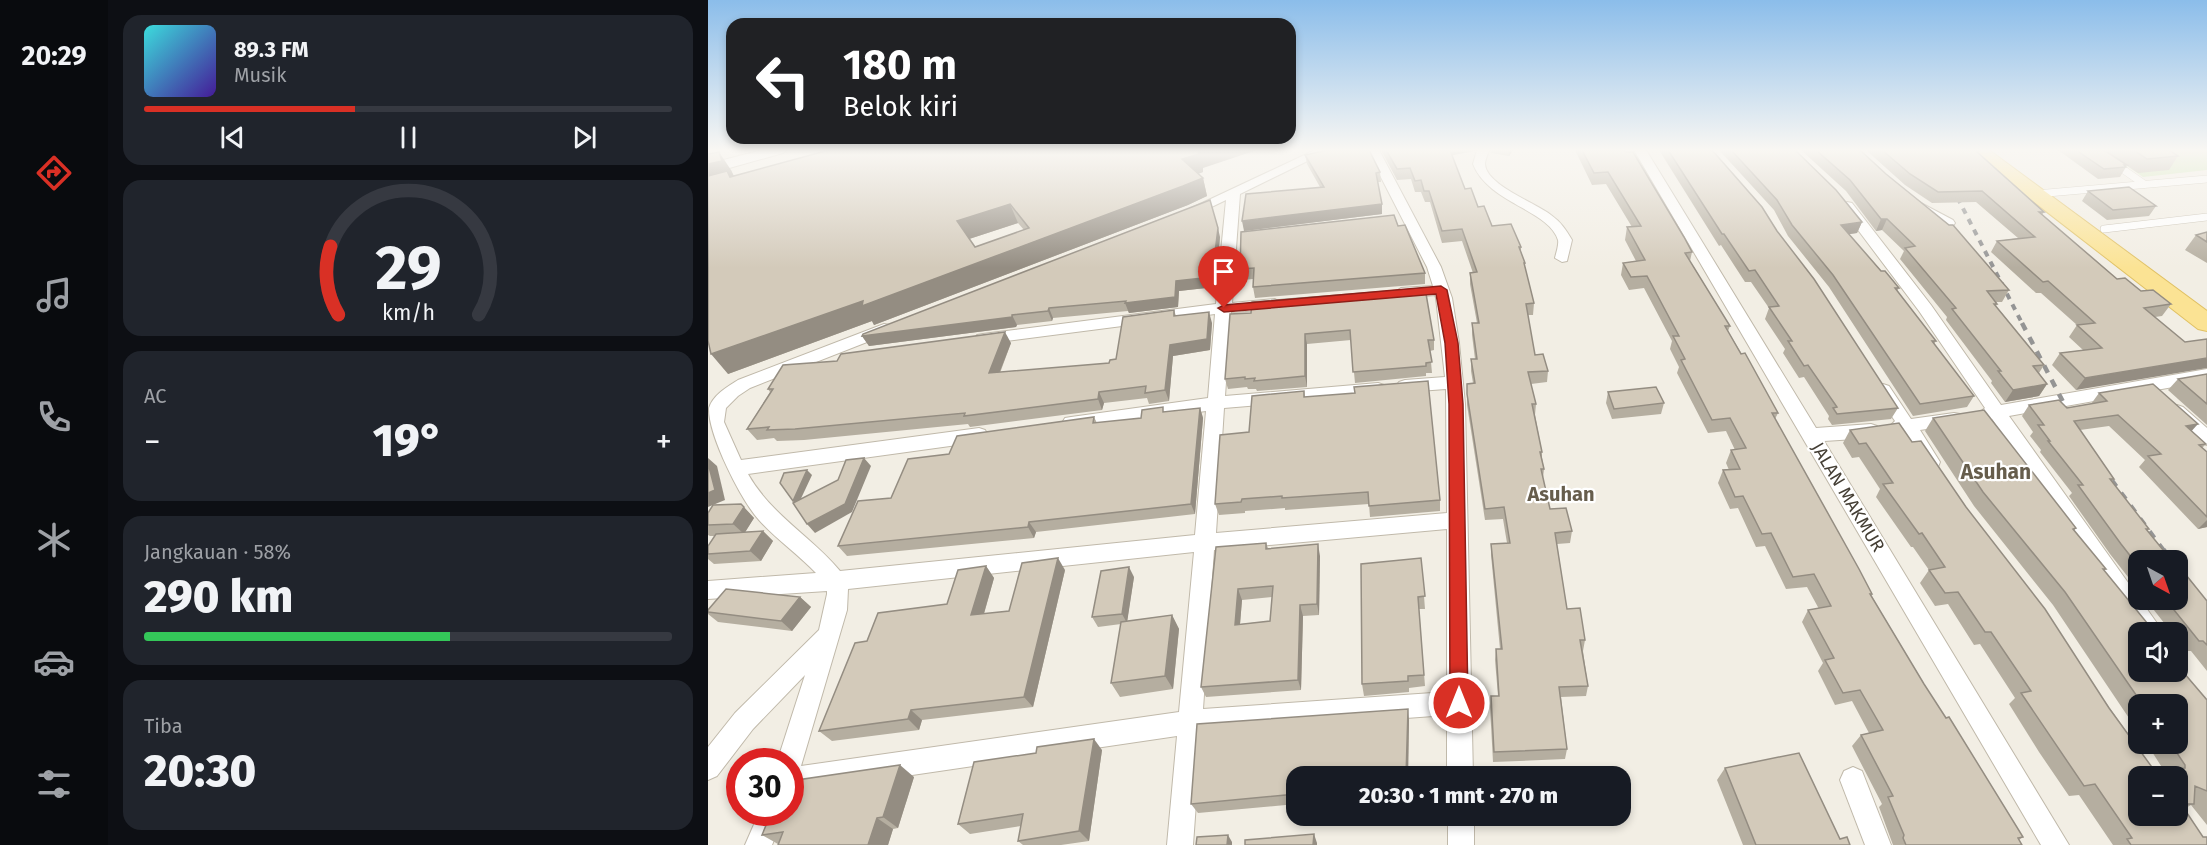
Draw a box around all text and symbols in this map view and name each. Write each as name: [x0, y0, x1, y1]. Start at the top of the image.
text: 89.3 FM: [234, 36, 308, 63]
text: 20:29: [21, 40, 87, 72]
text: 180 m: [843, 40, 957, 90]
icon: left: [744, 42, 822, 120]
text: Musik: [234, 63, 286, 87]
text: Belok kiri: [843, 91, 958, 123]
icon: previous: [216, 121, 249, 154]
icon: pause: [392, 121, 425, 154]
icon: next: [568, 121, 601, 154]
icon: directions: [33, 152, 75, 194]
text: 29: [375, 231, 441, 306]
pin: [1198, 246, 1249, 308]
icon: arrive: [1207, 255, 1240, 288]
icon: music: [33, 274, 75, 316]
text: km/h: [381, 300, 435, 326]
text: AC: [144, 384, 166, 408]
icon: phone: [33, 396, 75, 438]
text: 19°: [373, 414, 443, 468]
text: −: [144, 422, 161, 462]
text: +: [656, 422, 672, 462]
street label: JALAN MAKMUR: [1807, 438, 1889, 556]
district label: Asuhan: [1960, 459, 2031, 485]
district label: Asuhan: [1527, 482, 1594, 506]
icon: climate: [33, 519, 75, 561]
text: Jangkauan · 58%: [144, 540, 291, 564]
north arrow: [2128, 550, 2188, 610]
map controls: [2128, 550, 2188, 826]
text: 290 km: [144, 570, 293, 624]
button: sound: [2128, 622, 2188, 682]
icon: car: [33, 641, 75, 683]
position arrow: [1427, 671, 1491, 735]
button: +: [2128, 694, 2188, 754]
text: Tiba: [144, 714, 183, 738]
text: 20:30: [144, 744, 256, 798]
speed limit sign: 30: [726, 748, 804, 826]
icon: filters: [33, 763, 75, 805]
button: −: [2128, 766, 2188, 826]
text: 20:30 · 1 mnt · 270 m: [1359, 782, 1558, 809]

